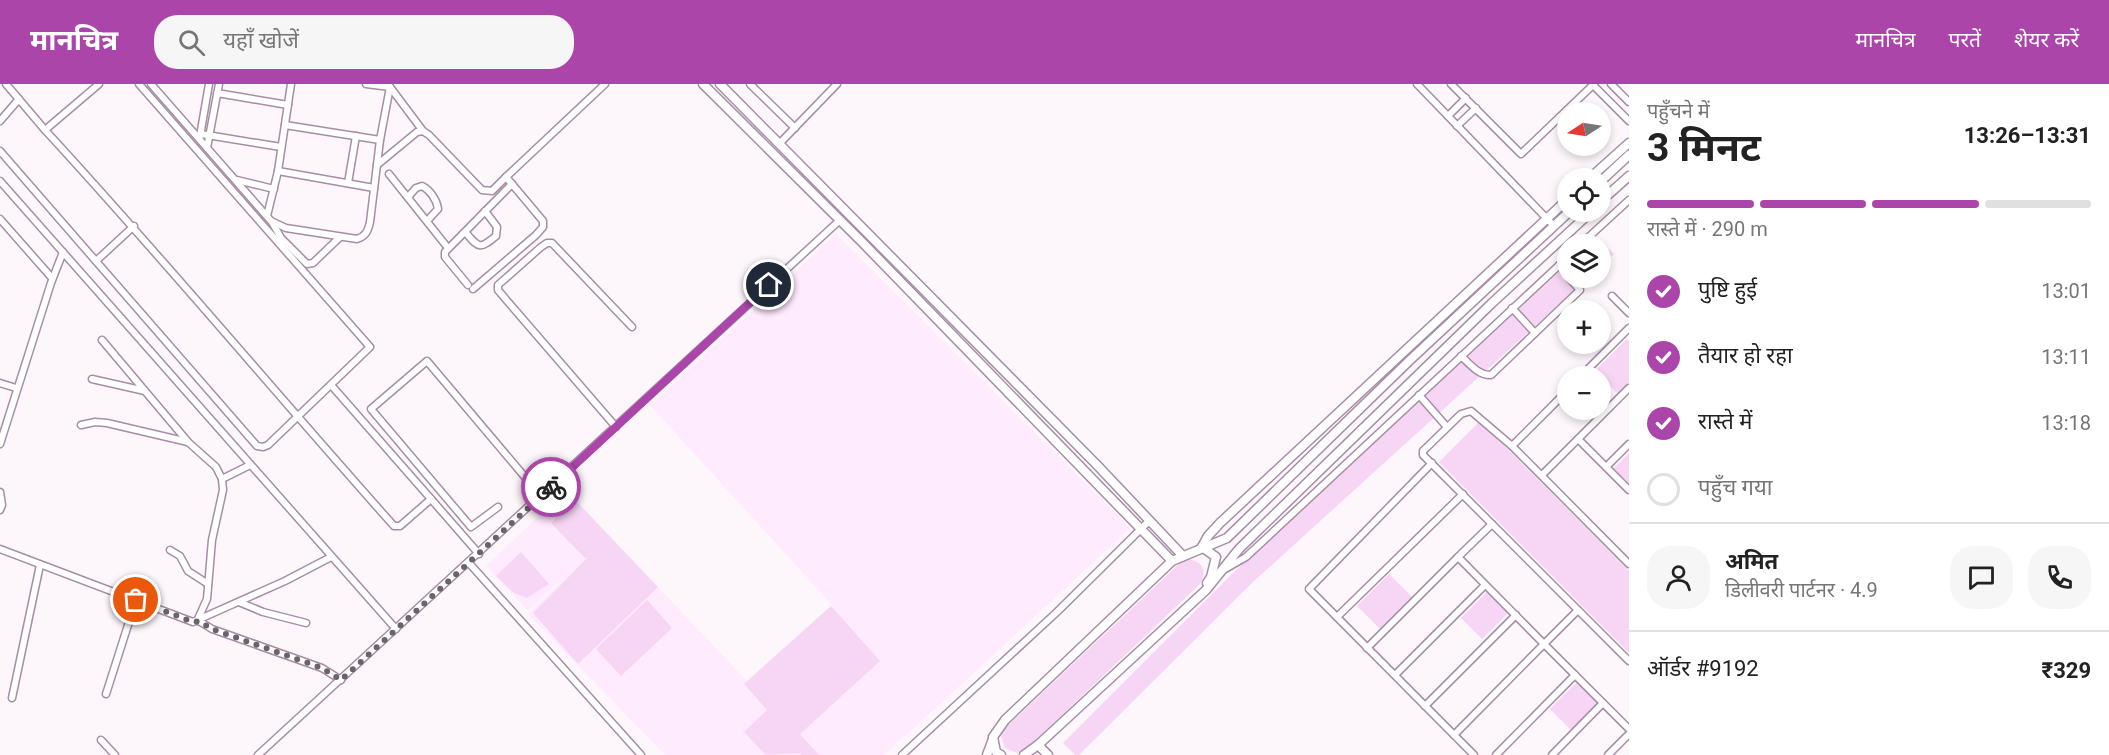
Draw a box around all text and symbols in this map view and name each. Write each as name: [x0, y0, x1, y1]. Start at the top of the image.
search box: [154, 15, 574, 69]
text: मानचित्र: [30, 24, 118, 57]
icon: search: [175, 26, 208, 59]
text: यहाँ खोजें: [223, 28, 299, 53]
text: मानचित्र: [1855, 28, 1916, 52]
text: परतें: [1949, 28, 1981, 52]
text: शेयर करें: [2014, 28, 2079, 52]
text: पहुँचने में: [1647, 99, 1710, 123]
north arrow: [1557, 102, 1611, 156]
map controls: [1557, 102, 1611, 420]
text: 13:26–13:31: [1964, 123, 2091, 148]
text: 3 मिनट: [1647, 125, 1761, 171]
button: locate: [1557, 168, 1611, 222]
text: रास्ते में · 290 m: [1647, 217, 1768, 241]
button: layers: [1557, 234, 1611, 288]
pin: [743, 259, 794, 310]
icon: home: [752, 268, 785, 301]
icon: check: [1647, 275, 1680, 308]
text: पुष्टि हुई: [1698, 277, 1757, 302]
text: 13:01: [2041, 279, 2091, 303]
button: +: [1557, 300, 1611, 354]
icon: check: [1647, 341, 1680, 374]
text: तैयार हो रहा: [1698, 343, 1793, 368]
text: 13:11: [2041, 345, 2091, 369]
button: −: [1557, 366, 1611, 420]
icon: check: [1647, 407, 1680, 440]
text: रास्ते में: [1698, 409, 1752, 434]
text: 13:18: [2041, 411, 2091, 435]
courier: [521, 457, 581, 517]
icon: bike: [535, 471, 568, 504]
text: पहुँच गया: [1698, 475, 1772, 500]
button: person: [1647, 546, 1710, 609]
button: chat: [1950, 546, 2013, 609]
button: phone: [2028, 546, 2091, 609]
text: अमित: [1725, 549, 1778, 574]
pin: [110, 574, 161, 625]
text: डिलीवरी पार्टनर · 4.9: [1725, 578, 1878, 602]
icon: bag: [119, 583, 152, 616]
text: ऑर्डर #9192: [1647, 656, 1759, 681]
text: ₹329: [2042, 658, 2091, 683]

